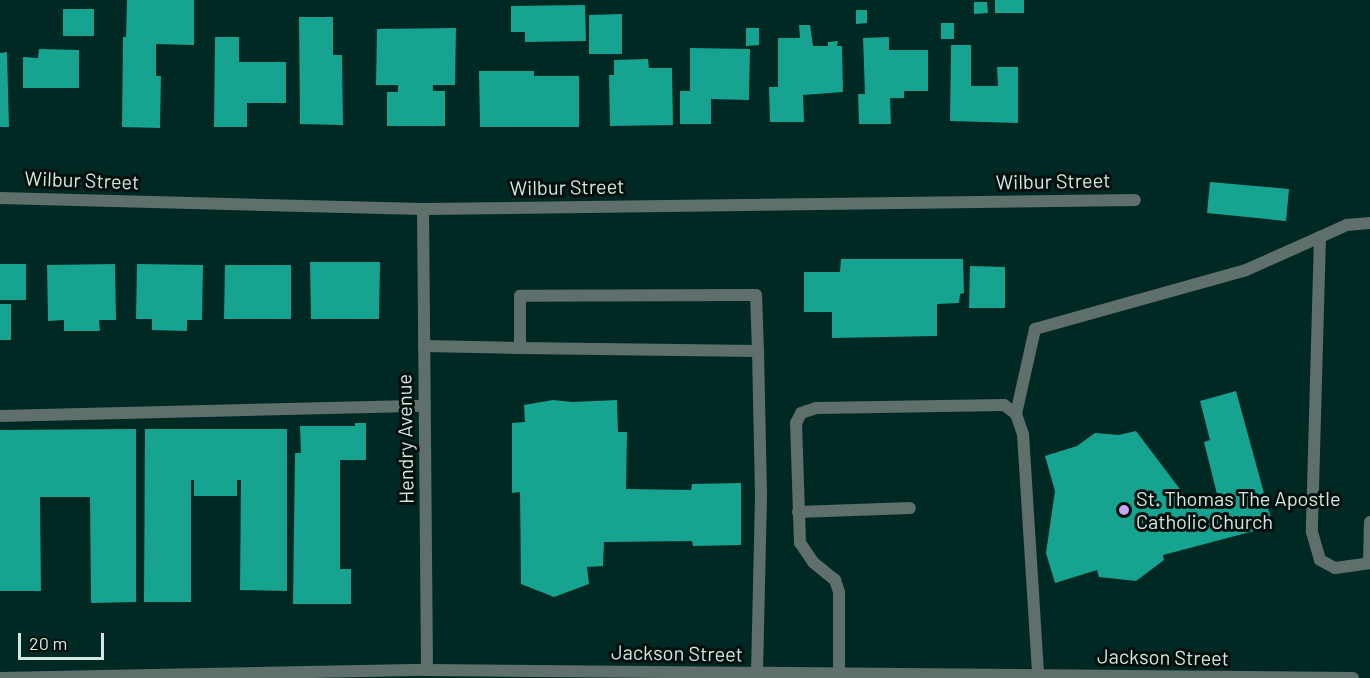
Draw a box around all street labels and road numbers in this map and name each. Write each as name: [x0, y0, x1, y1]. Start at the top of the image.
street label: Wilbur Street: [24, 166, 140, 194]
street label: Wilbur Street: [995, 168, 1111, 194]
street label: Wilbur Street: [509, 174, 625, 200]
street label: Hendry Avenue: [392, 374, 418, 504]
street label: Jackson Street: [611, 640, 743, 666]
street label: Jackson Street: [1097, 644, 1229, 670]

